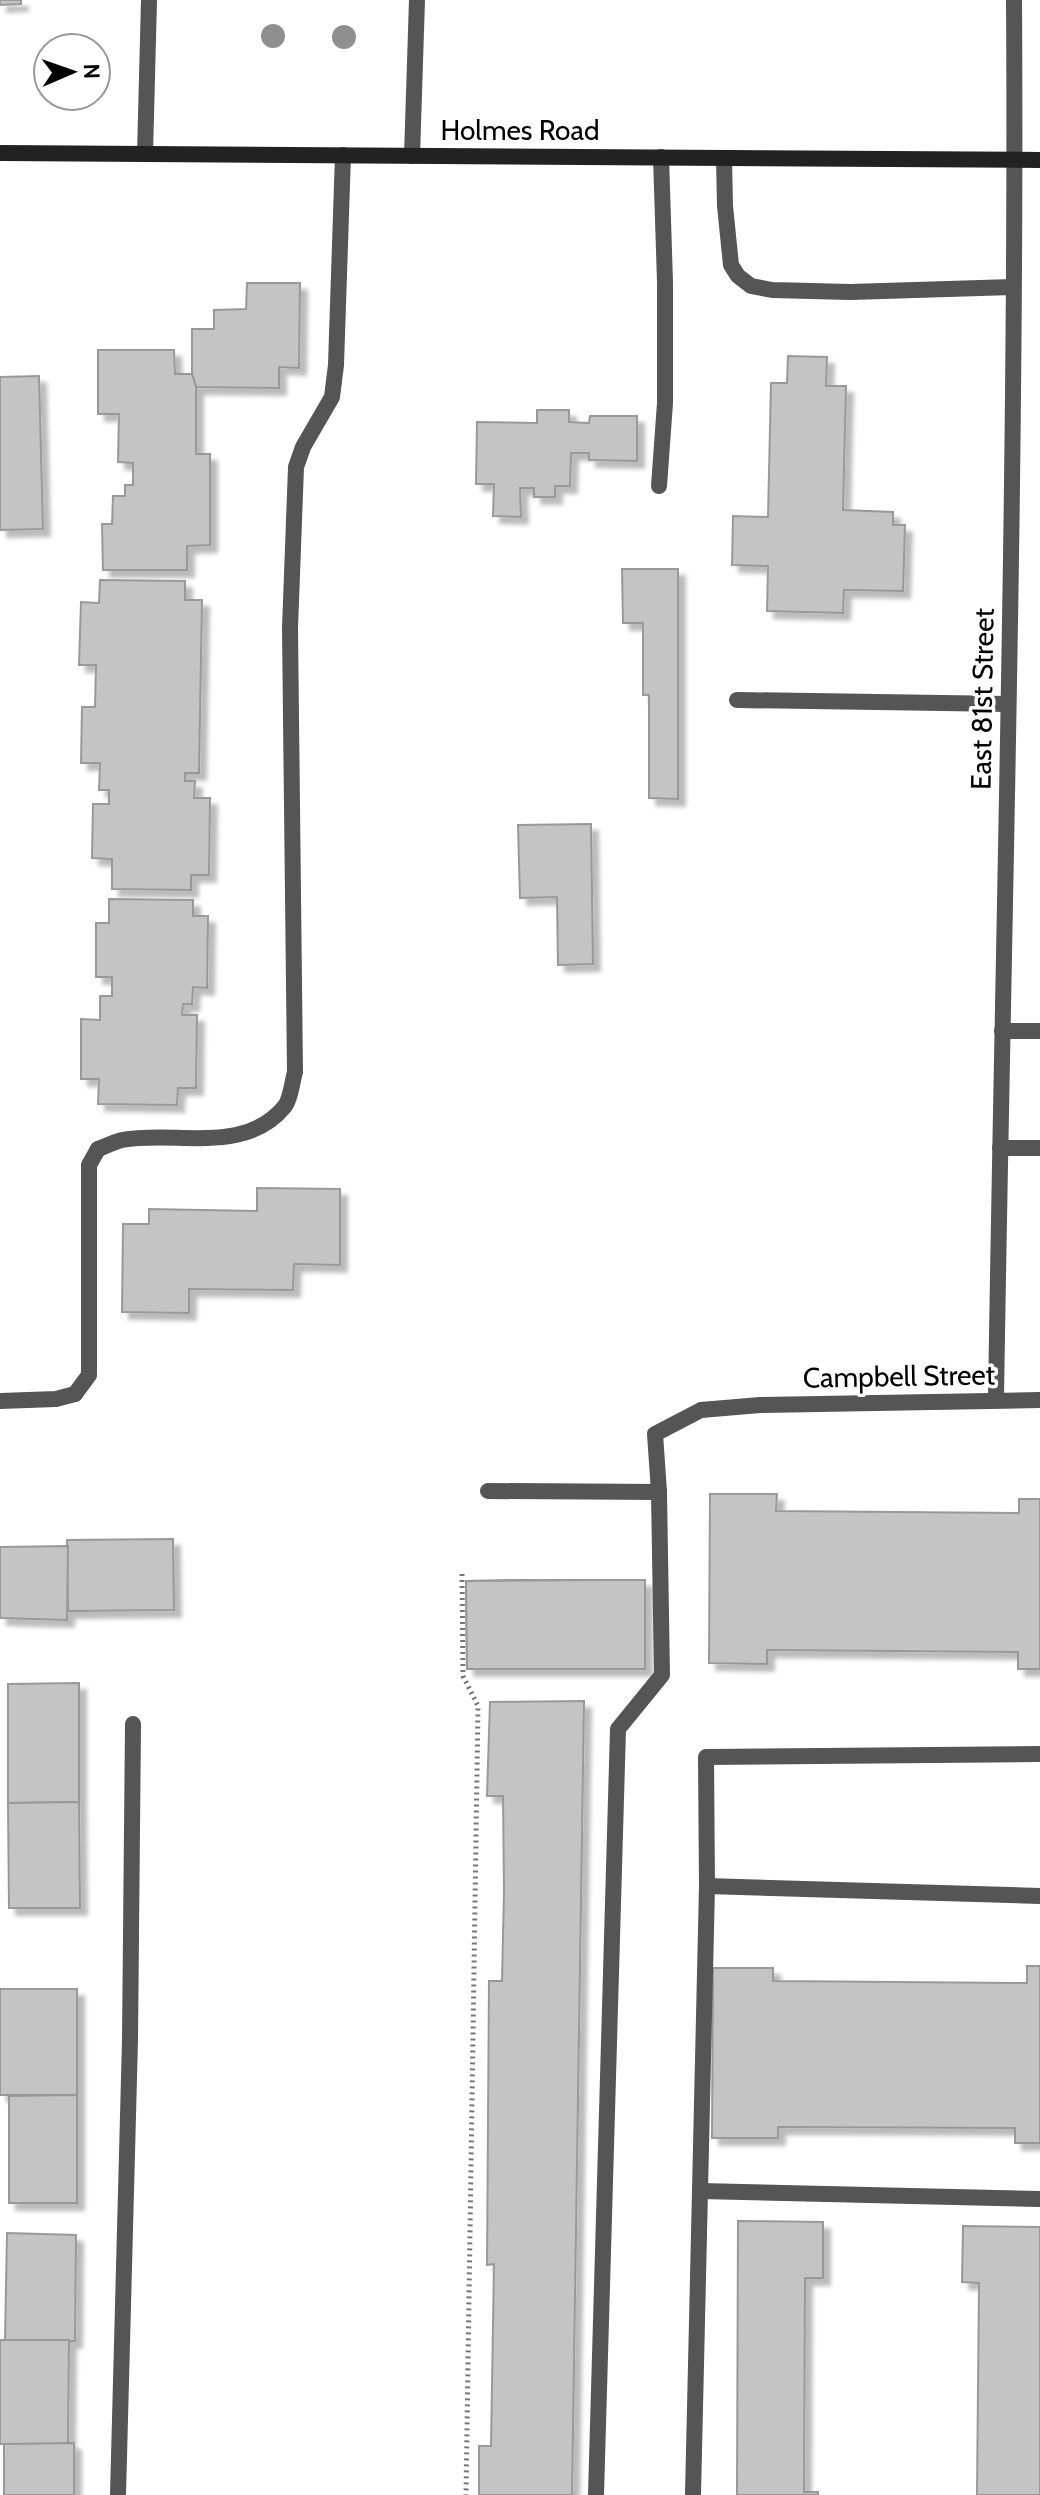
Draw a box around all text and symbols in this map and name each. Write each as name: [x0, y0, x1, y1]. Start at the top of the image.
north arrow: [32, 32, 112, 112]
text: N: [78, 63, 105, 80]
street label: Holmes Road: [441, 113, 599, 147]
street label: East 81st Street: [963, 608, 1001, 790]
street label: Campbell Street: [803, 1357, 995, 1395]

